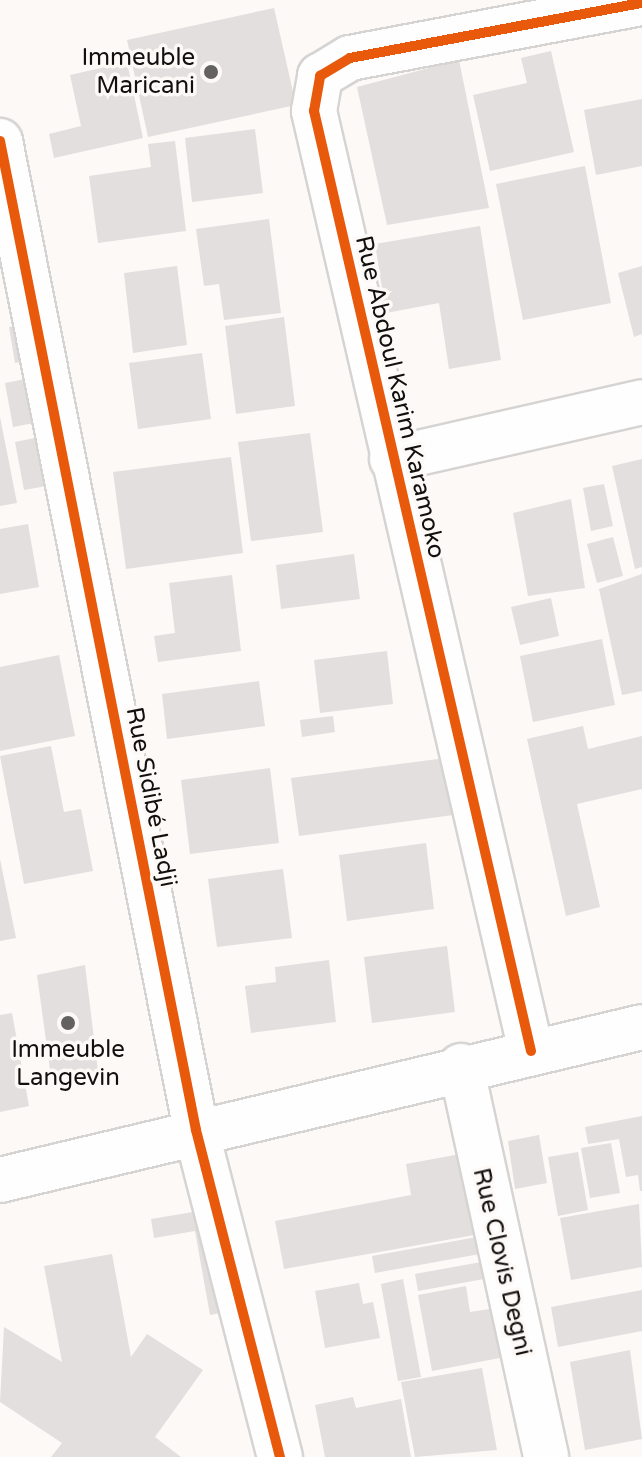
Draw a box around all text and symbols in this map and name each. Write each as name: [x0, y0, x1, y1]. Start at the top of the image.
place label: Immeuble Maricani: [81, 44, 195, 100]
marker: Immeuble Maricani: [202, 63, 220, 81]
street label: Rue Abdoul Karim Karamoko: [349, 233, 451, 561]
street label: Rue Sidibé Ladji: [119, 705, 183, 889]
marker: Immeuble Langevin: [59, 1014, 77, 1032]
place label: Immeuble Langevin: [11, 1036, 125, 1092]
street label: Rue Clovis Degni: [466, 1165, 538, 1359]

